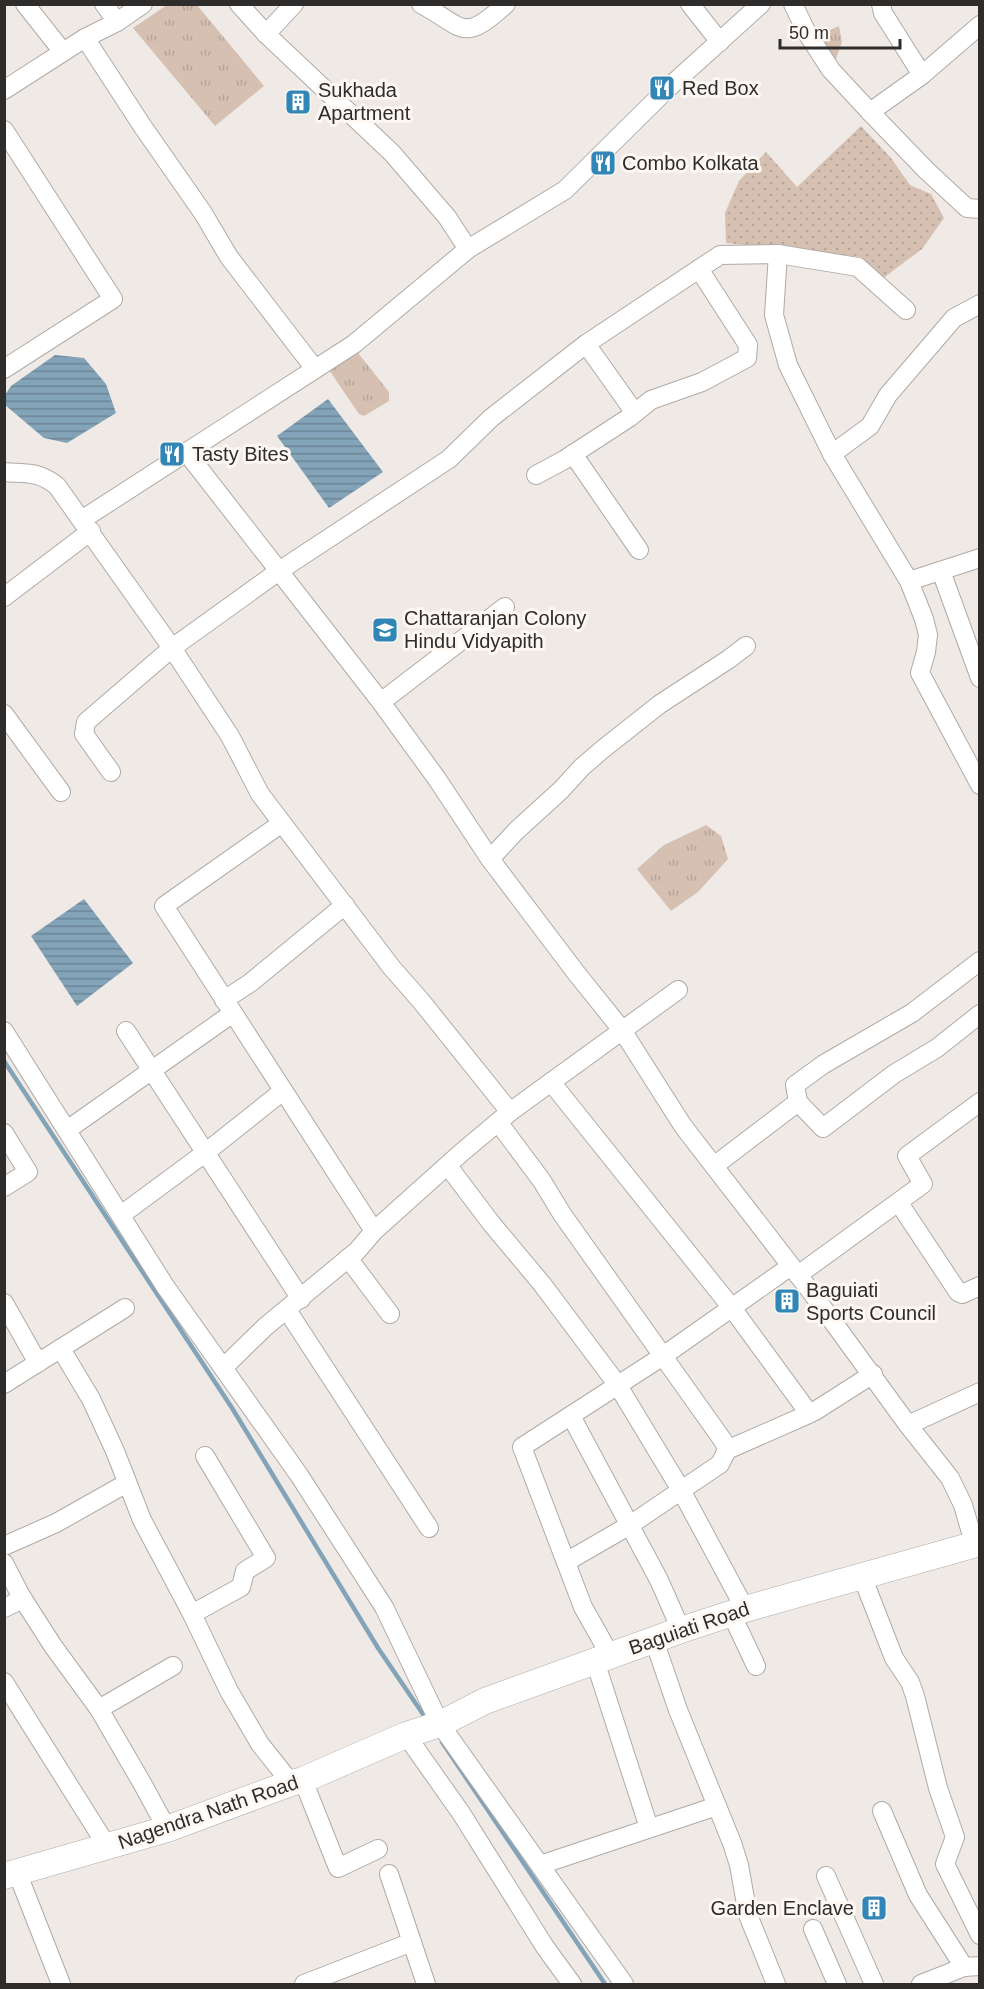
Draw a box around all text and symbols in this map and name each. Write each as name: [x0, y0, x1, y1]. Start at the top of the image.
scale bar: [780, 12, 900, 50]
text: 50 m: [789, 23, 829, 43]
restaurant icon: Red Box: [647, 73, 677, 103]
place label: Red Box: [682, 77, 759, 99]
place label: Sukhada Apartment: [318, 79, 411, 124]
building icon: Sukhada Apartment: [283, 87, 313, 117]
restaurant icon: Combo Kolkata: [588, 148, 618, 178]
place label: Combo Kolkata: [622, 152, 760, 174]
restaurant icon: Tasty Bites: [157, 439, 187, 469]
place label: Tasty Bites: [192, 443, 289, 465]
place label: Chattaranjan Colony Hindu Vidyapith: [404, 607, 586, 652]
school or university icon: Chattaranjan Colony Hindu Vidyapith: [370, 615, 400, 645]
place label: Baguiati Sports Council: [806, 1279, 936, 1324]
building icon: Baguiati Sports Council: [772, 1286, 802, 1316]
street label: Baguiati Road: [626, 1597, 752, 1659]
street label: Nagendra Nath Road: [115, 1771, 301, 1853]
building icon: Garden Enclave: [859, 1893, 889, 1923]
place label: Garden Enclave: [711, 1897, 854, 1919]

